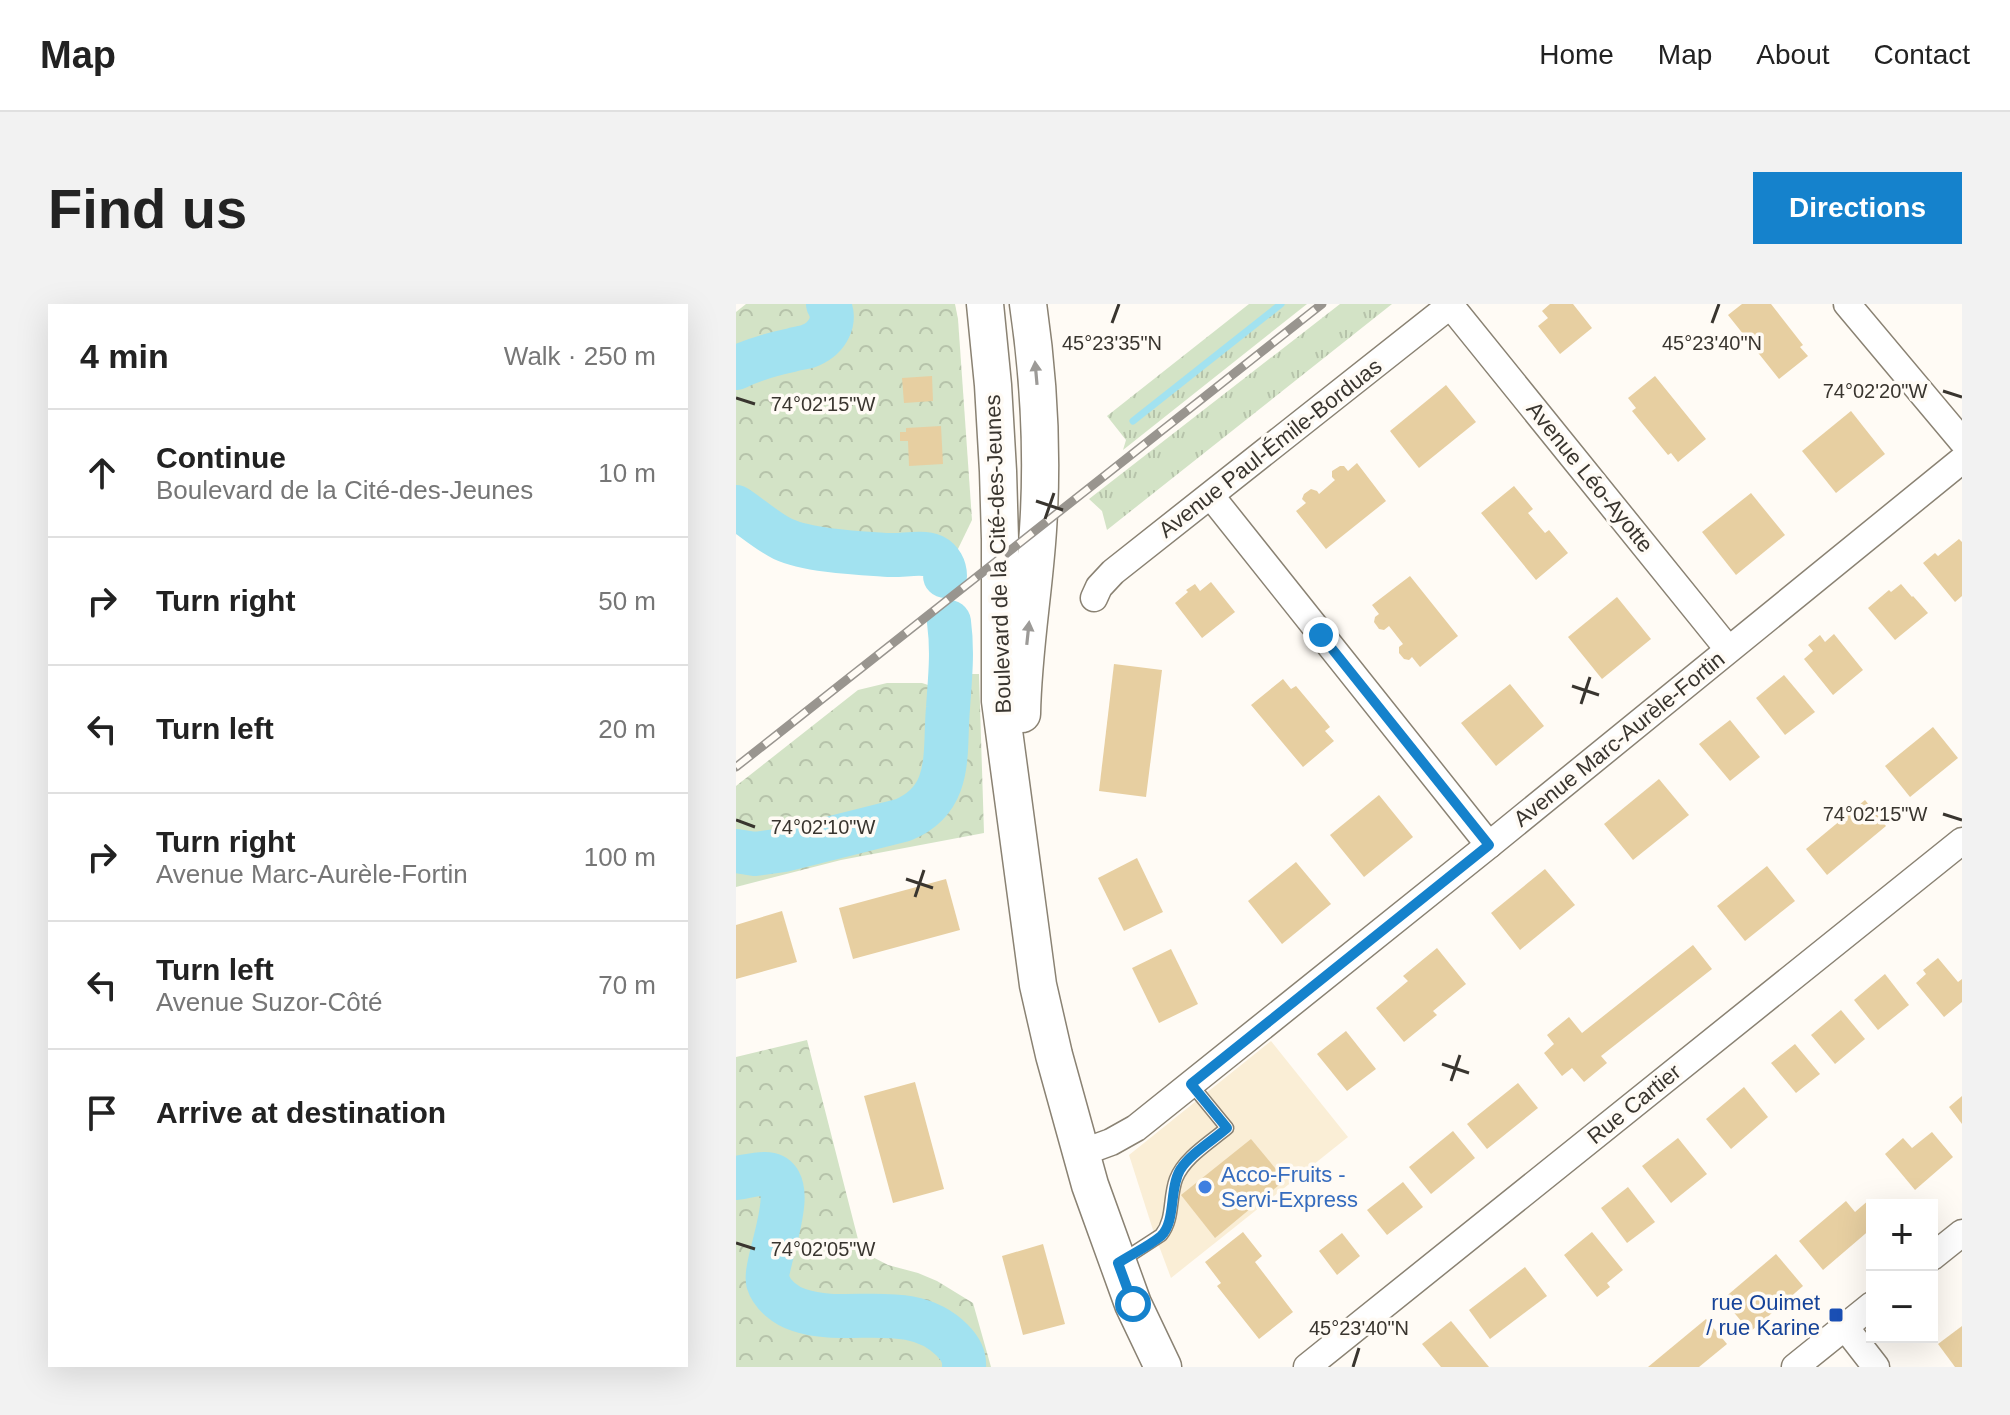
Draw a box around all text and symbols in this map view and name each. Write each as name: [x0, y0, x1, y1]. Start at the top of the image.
text: Map: [40, 34, 116, 76]
text: Home: [1539, 39, 1614, 70]
text: Map: [1658, 39, 1712, 70]
text: About: [1756, 39, 1830, 70]
text: Contact: [1874, 39, 1970, 70]
button: Directions: [1753, 172, 1962, 244]
text: Find us: [48, 177, 247, 240]
text: 45°23'35"N: [1062, 332, 1162, 354]
text: 45°23'40"N: [1662, 332, 1762, 354]
text: 4 min: [80, 337, 169, 375]
text: Walk · 250 m: [504, 341, 656, 371]
street label: Avenue Paul-Émile-Borduas: [1154, 353, 1386, 543]
one-way arrow: [1030, 360, 1043, 385]
text: 74°02'20"W: [1823, 380, 1927, 402]
text: 74°02'15"W: [771, 393, 875, 415]
street label: Boulevard de la Cité-des-Jeunes: [980, 394, 1016, 714]
street label: Avenue Léo-Ayotte: [1522, 397, 1658, 557]
text: Continue: [156, 441, 286, 474]
icon: ahead: [80, 451, 124, 495]
text: 10 m: [598, 458, 656, 488]
text: Boulevard de la Cité-des-Jeunes: [156, 475, 533, 505]
icon: right: [80, 579, 124, 623]
text: Turn right: [156, 584, 295, 617]
text: 50 m: [598, 586, 656, 616]
route end: [1303, 617, 1339, 653]
one-way arrow: [1021, 620, 1034, 645]
street label: Avenue Marc-Aurèle-Fortin: [1509, 646, 1729, 832]
icon: left: [80, 707, 124, 751]
text: Turn left: [156, 712, 274, 745]
text: 20 m: [598, 714, 656, 744]
text: 74°02'15"W: [1823, 803, 1927, 825]
text: 74°02'10"W: [771, 816, 875, 838]
text: Turn right: [156, 825, 295, 858]
icon: right: [80, 835, 124, 879]
text: 100 m: [584, 842, 656, 872]
text: Avenue Marc-Aurèle-Fortin: [156, 859, 468, 889]
text: Turn left: [156, 953, 274, 986]
icon: left: [80, 963, 124, 1007]
text: 70 m: [598, 970, 656, 1000]
text: Avenue Suzor-Côté: [156, 987, 382, 1017]
street label: Rue Cartier: [1582, 1059, 1686, 1149]
icon: arrive: [80, 1091, 124, 1135]
text: Arrive at destination: [156, 1096, 446, 1129]
place label: Acco-Fruits - Servi-Express: [1221, 1162, 1358, 1212]
marker: Acco-Fruits - Servi-Express: [1196, 1178, 1214, 1196]
map controls: [1866, 1199, 1938, 1343]
button: +: [1866, 1199, 1938, 1271]
text: 74°02'05"W: [771, 1238, 875, 1260]
button: −: [1866, 1271, 1938, 1343]
route start: [1115, 1286, 1151, 1322]
place label: rue Ouimet / rue Karine: [1706, 1290, 1820, 1340]
marker: rue Ouimet / rue Karine: [1827, 1306, 1845, 1324]
text: 45°23'40"N: [1309, 1317, 1409, 1339]

